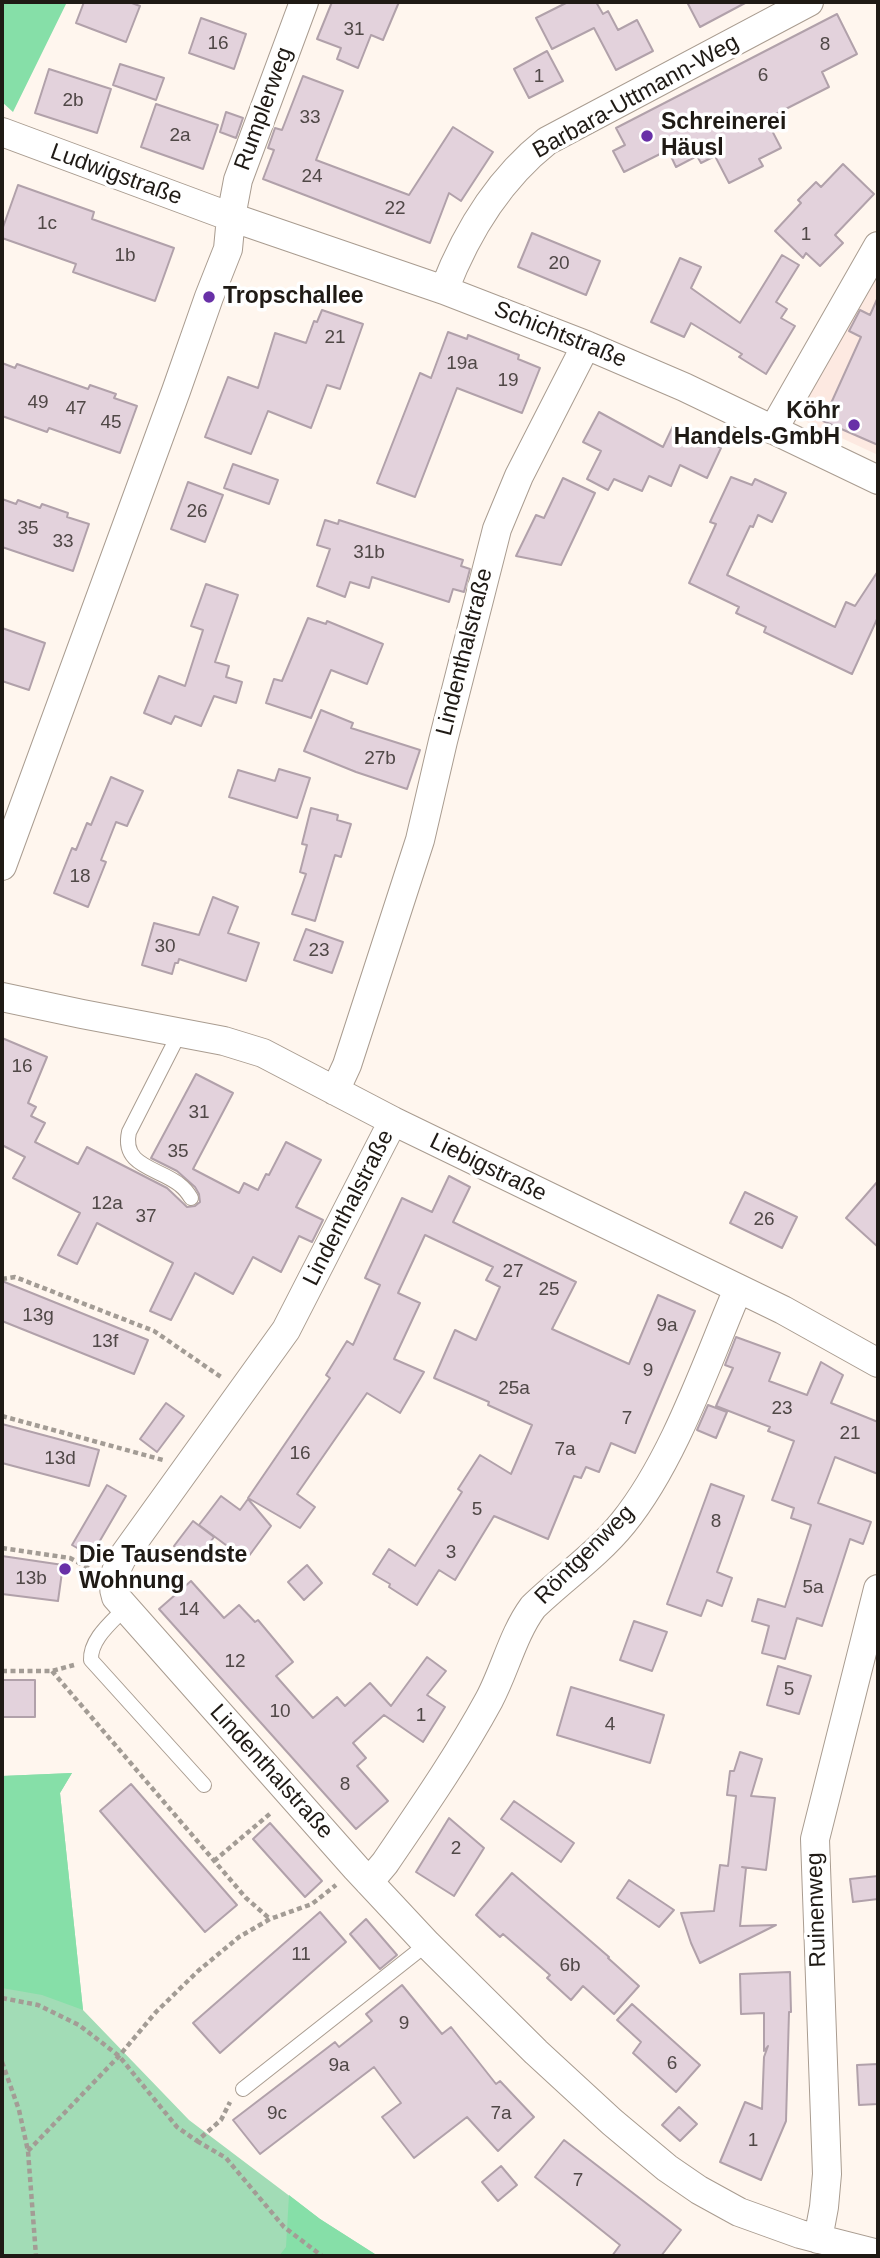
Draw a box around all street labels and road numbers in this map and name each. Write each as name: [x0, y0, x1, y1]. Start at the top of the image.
street label: Barbara-Uttmann-Weg: [528, 29, 744, 165]
street label: Rumplerweg: [229, 44, 299, 174]
street label: Ludwigstraße: [46, 138, 186, 212]
street label: Schichtstraße: [490, 296, 630, 374]
street label: Lindenthalstraße: [431, 566, 499, 738]
street label: Lindenthalstraße: [298, 1125, 400, 1291]
street label: Liebigstraße: [425, 1128, 551, 1208]
street label: Röntgenweg: [530, 1500, 640, 1610]
street label: Lindenthalstraße: [203, 1699, 339, 1845]
street label: Ruinenweg: [801, 1852, 833, 1968]

